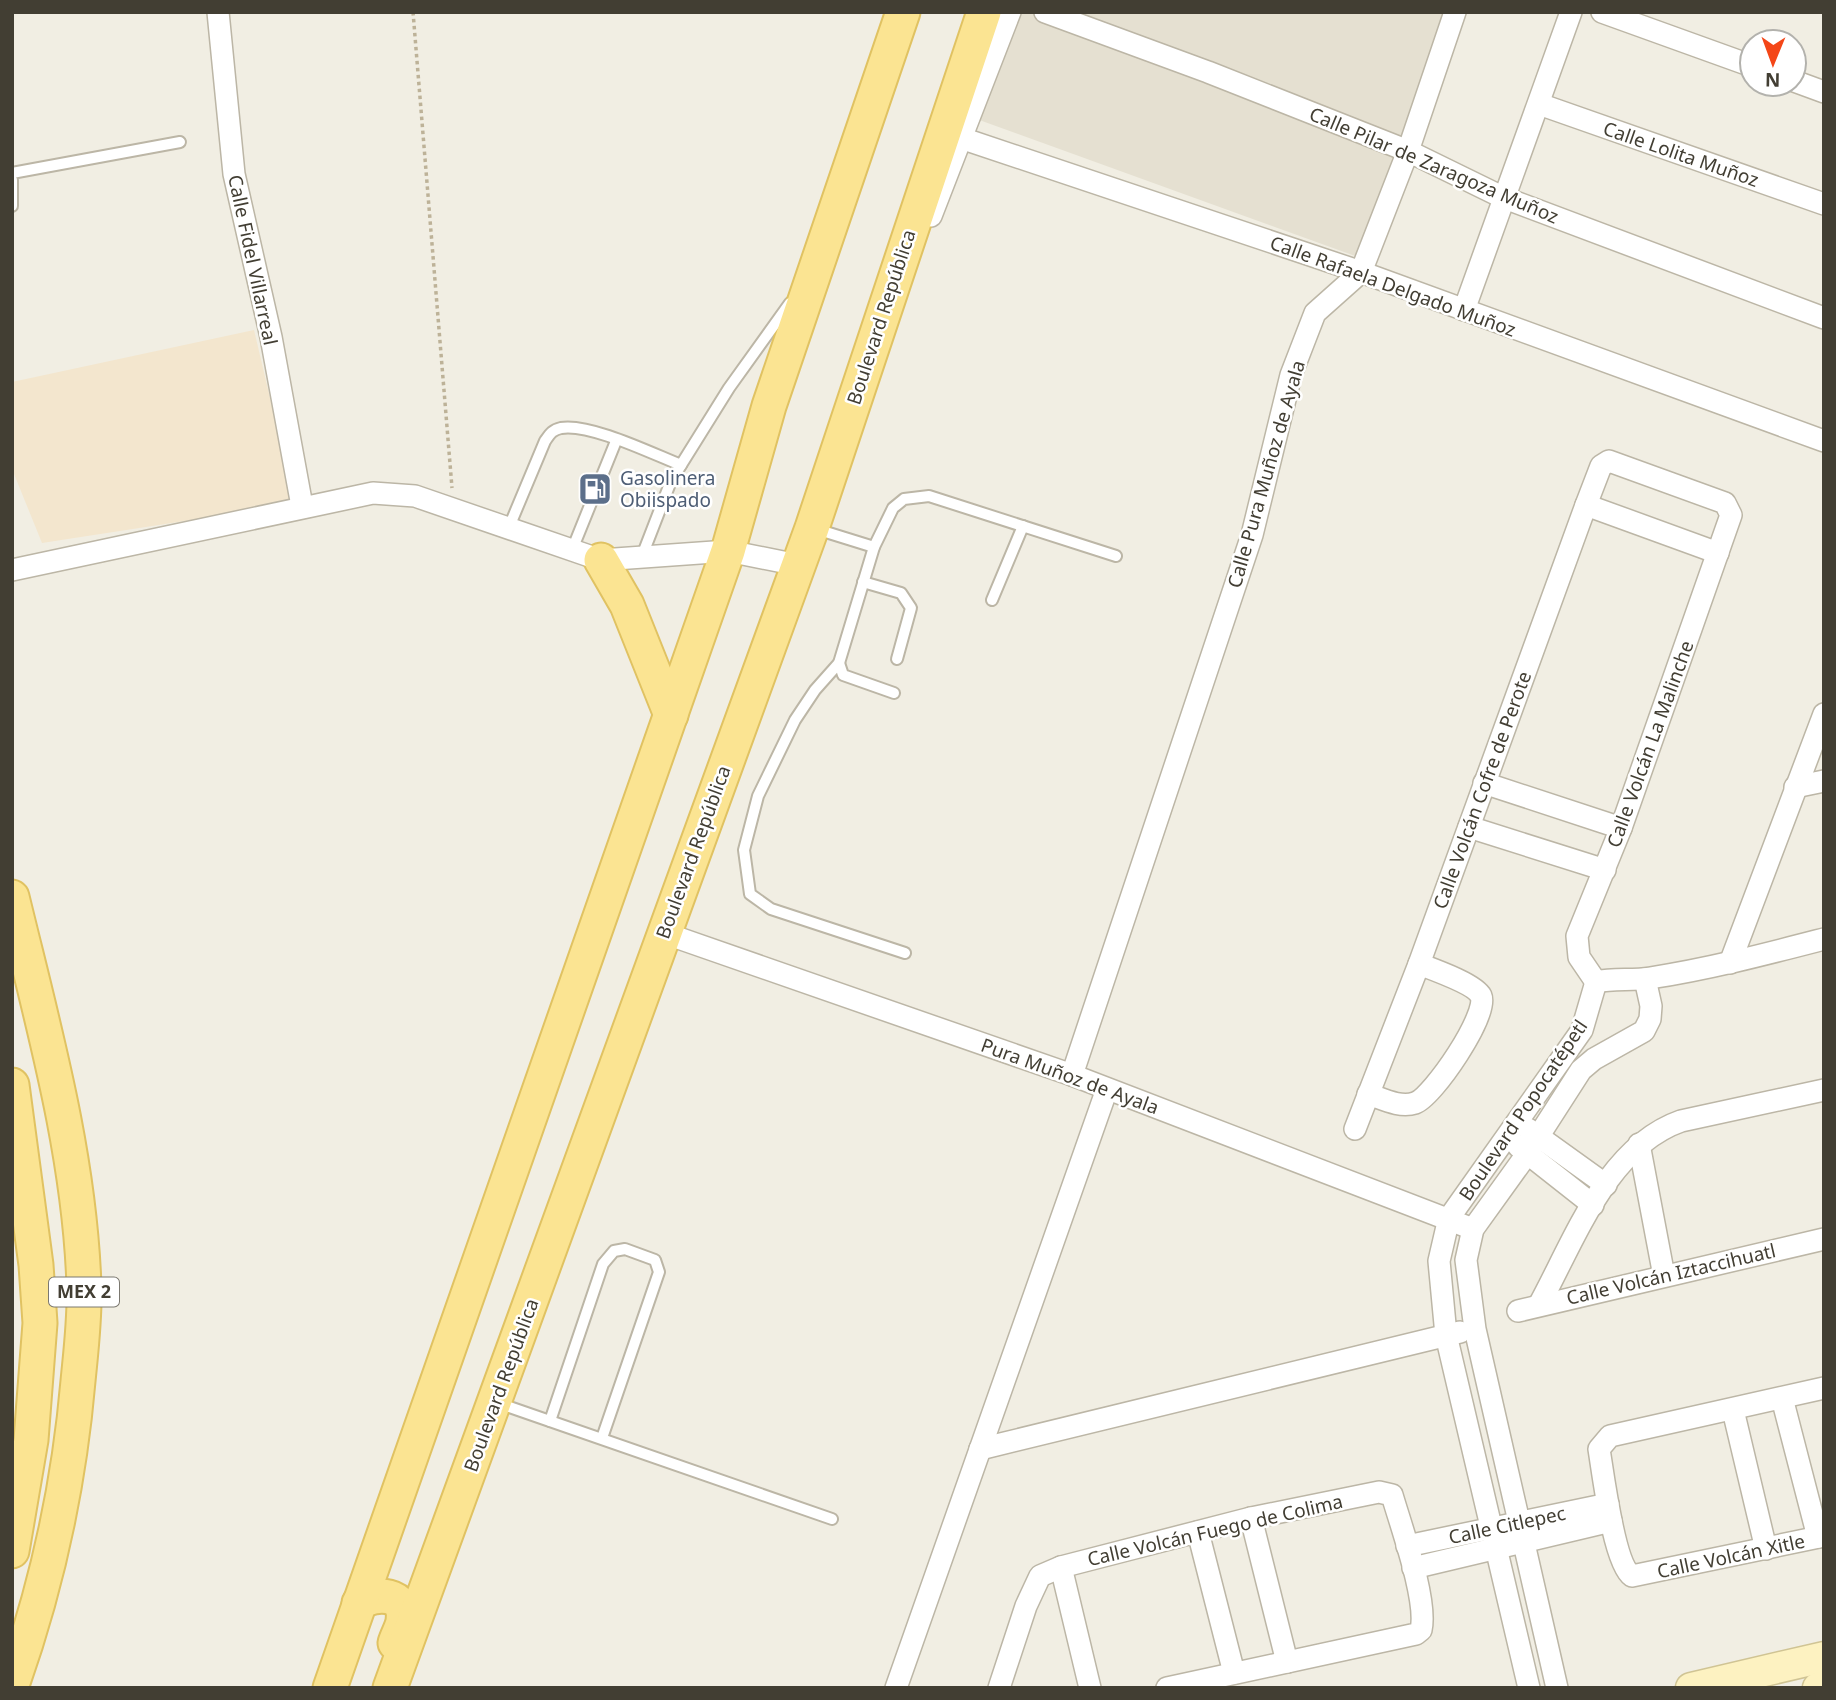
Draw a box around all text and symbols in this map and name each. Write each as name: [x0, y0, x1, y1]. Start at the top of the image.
north arrow: [1738, 28, 1808, 98]
text: N: [1765, 67, 1781, 93]
street label: Calle Pilar de Zaragoza Muñoz: [1305, 101, 1563, 229]
street label: Calle Lolita Muñoz: [1600, 115, 1762, 193]
street label: Calle Fidel Villarreal: [222, 172, 284, 348]
street label: Boulevard República: [840, 226, 922, 408]
street label: Calle Rafaela Delgado Muñoz: [1266, 229, 1520, 343]
street label: Calle Pura Muñoz de Ayala: [1221, 357, 1311, 591]
place label: Gasolinera Obiispado: [620, 465, 715, 513]
fuel station icon: Gasolinera Obiispado: [576, 470, 614, 508]
street label: Calle Volcán La Malinche: [1600, 637, 1700, 851]
street label: Calle Volcán Cofre de Perote: [1427, 667, 1537, 913]
street label: Boulevard República: [650, 762, 736, 942]
street label: Boulevard Popocatépetl: [1453, 1014, 1593, 1206]
street label: Pura Muñoz de Ayala: [977, 1032, 1163, 1120]
street label: Calle Volcán Iztaccihuatl: [1564, 1237, 1778, 1311]
road number: MEX 2: [49, 1278, 119, 1307]
street label: Boulevard República: [458, 1295, 544, 1475]
street label: Calle Volcán Fuego de Colima: [1085, 1488, 1345, 1572]
street label: Calle Citlepec: [1446, 1500, 1568, 1550]
street label: Calle Volcán Xitle: [1655, 1528, 1807, 1584]

